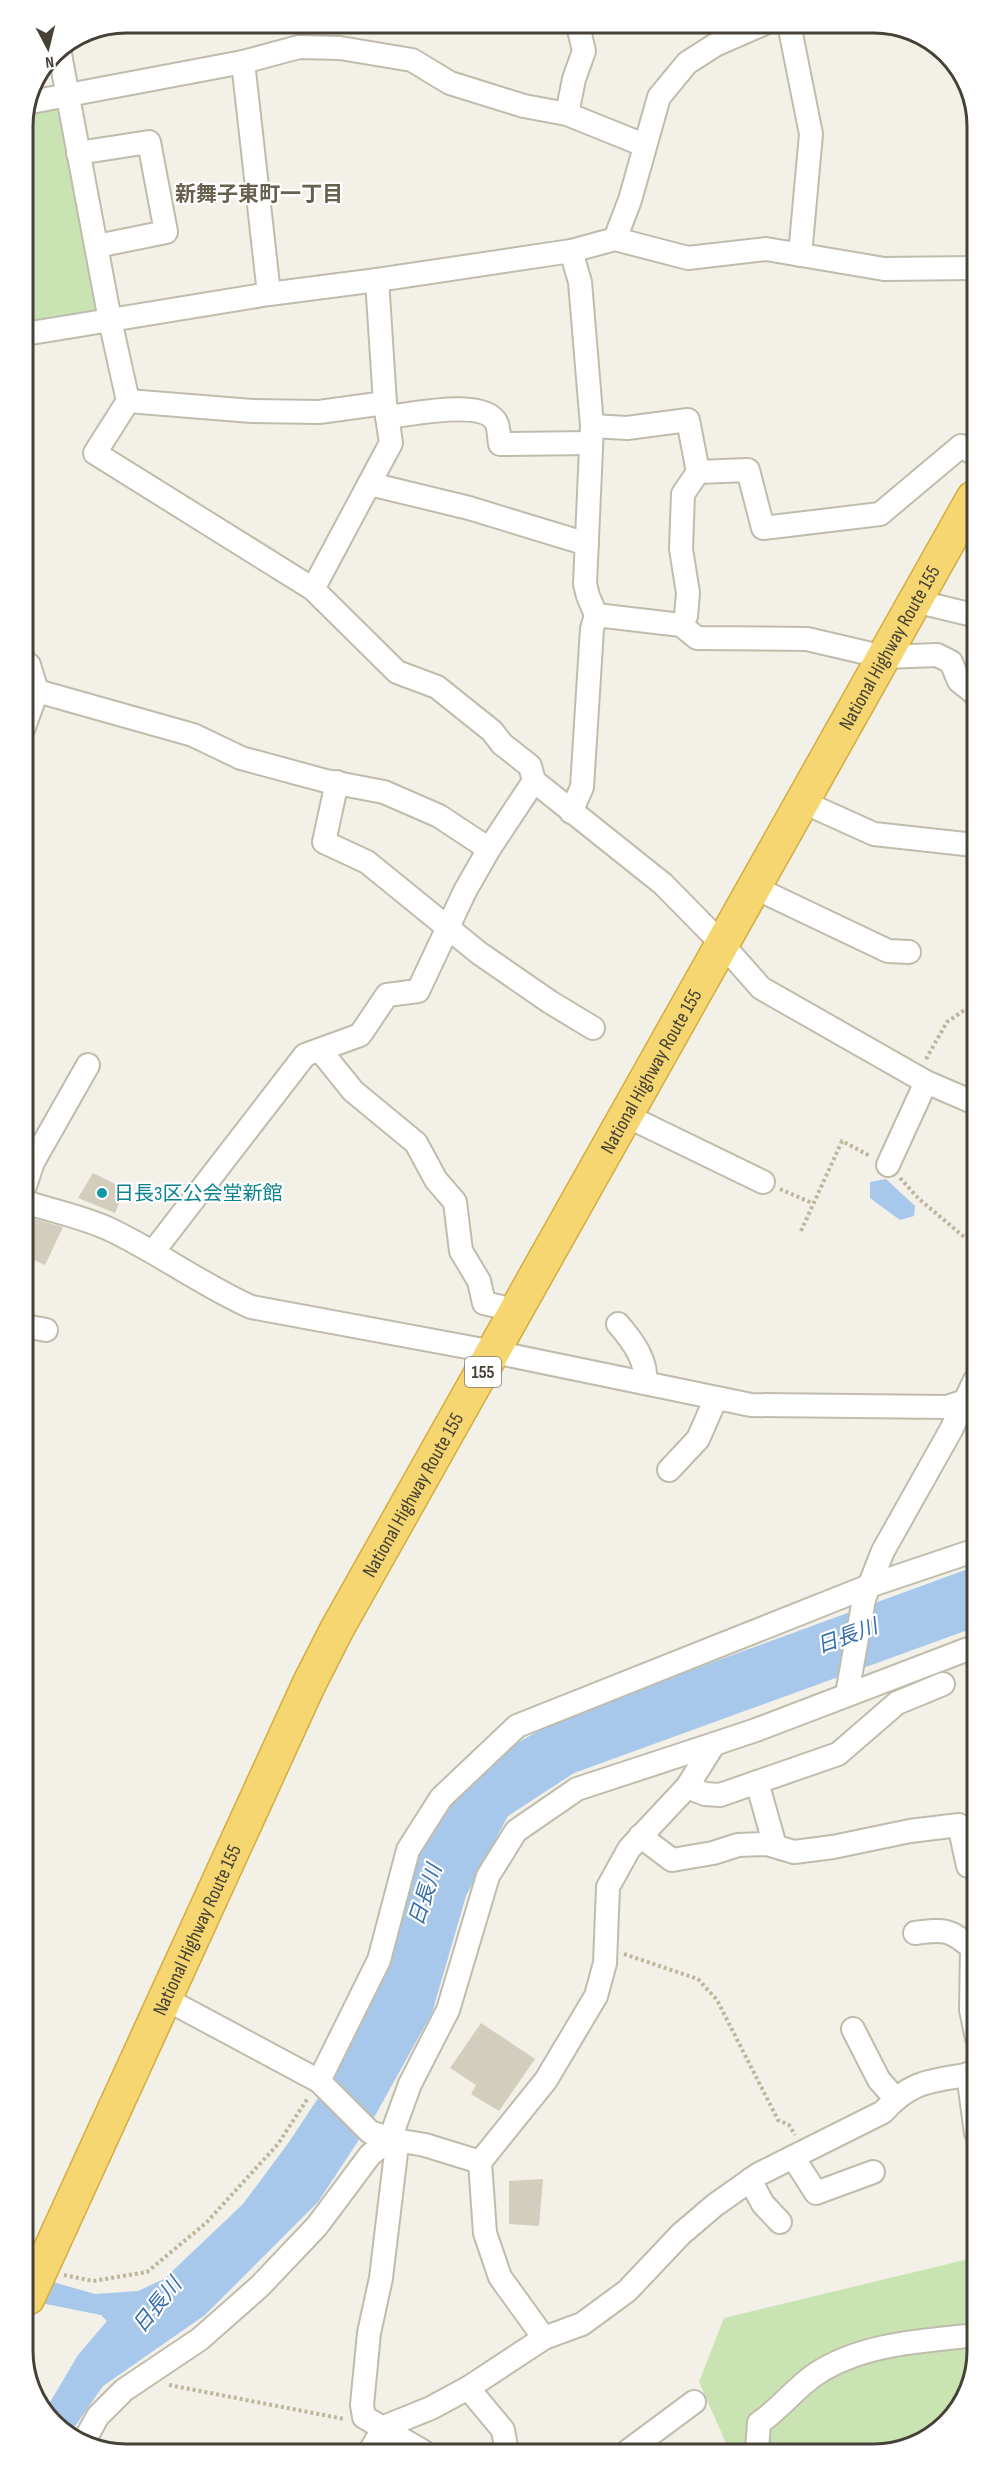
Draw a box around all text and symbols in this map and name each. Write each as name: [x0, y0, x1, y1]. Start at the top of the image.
north arrow: [18, 18, 78, 78]
text: N: [44, 51, 55, 71]
district label: 新舞子東町一丁目: [175, 182, 343, 207]
street label: National Highway Route 155: [834, 561, 946, 735]
street label: National Highway Route 155: [596, 985, 707, 1158]
place label: 日長3区公会堂新館: [114, 1182, 282, 1206]
marker: 日長3区公会堂新館: [95, 1186, 109, 1200]
road number: 155: [465, 1357, 501, 1387]
street label: National Highway Route 155: [358, 1409, 469, 1582]
water label: 日長川: [813, 1613, 883, 1659]
street label: National Highway Route 155: [148, 1841, 247, 2019]
water label: 日長川: [404, 1859, 448, 1929]
water label: 日長川: [128, 2271, 188, 2338]

